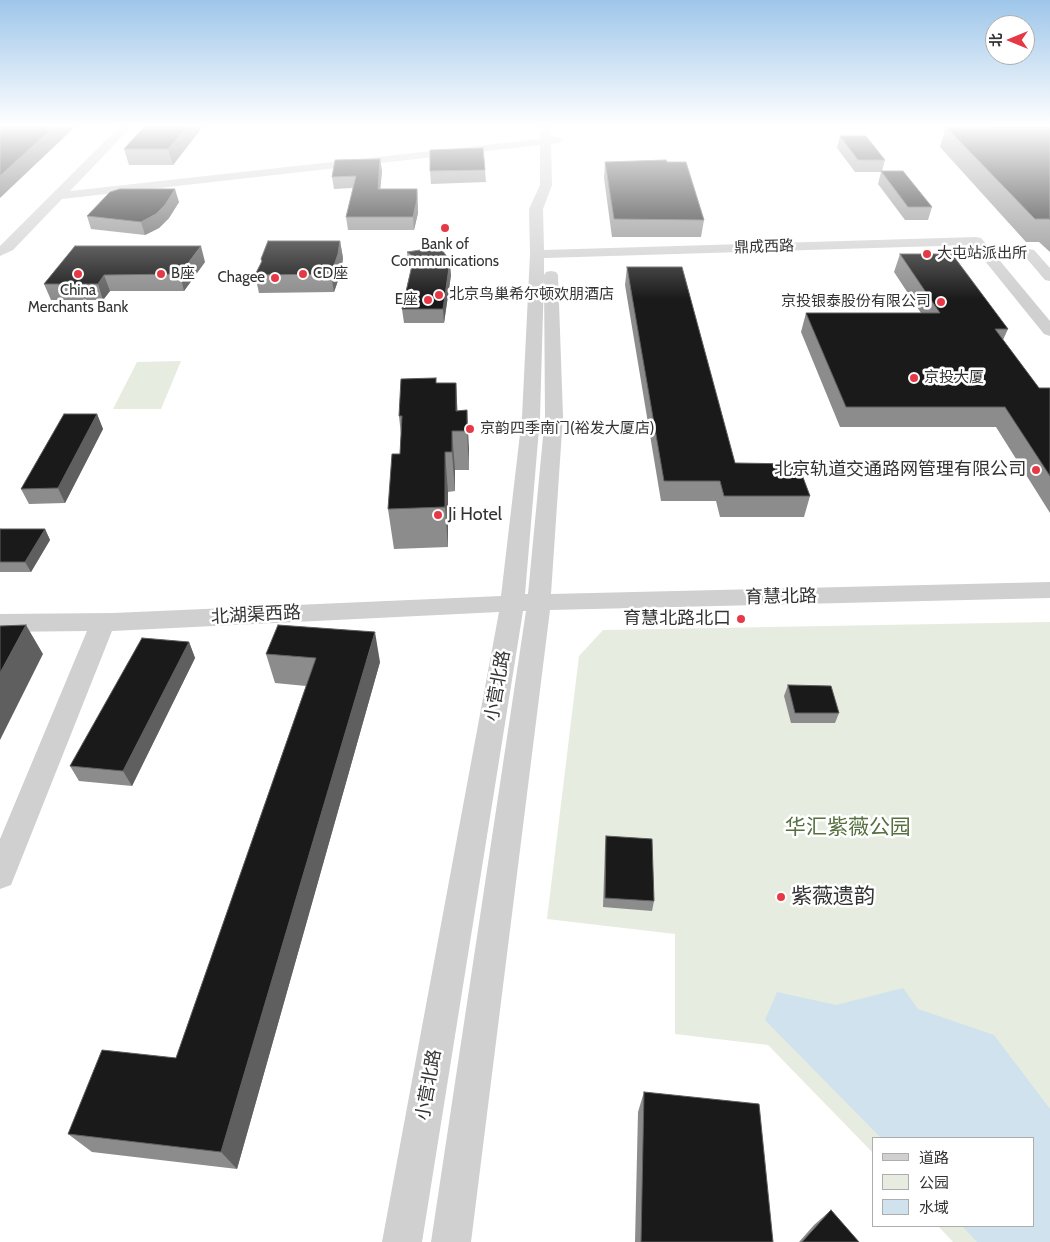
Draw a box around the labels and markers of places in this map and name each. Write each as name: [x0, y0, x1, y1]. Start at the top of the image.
marker: Bank of Communications: [439, 222, 451, 234]
place label: Bank of Communications: [391, 236, 499, 271]
place label: 大屯站派出所: [937, 245, 1027, 263]
marker: 大屯站派出所: [921, 248, 933, 260]
place label: B座: [171, 265, 195, 283]
place label: CD座: [313, 265, 348, 283]
marker: China Merchants Bank: [72, 268, 84, 280]
marker: B座: [155, 268, 167, 280]
marker: CD座: [297, 268, 309, 280]
place label: Chagee: [218, 269, 265, 287]
marker: Chagee: [269, 272, 281, 284]
place label: China Merchants Bank: [28, 282, 128, 317]
place label: 北京鸟巢希尔顿欢朋酒店: [449, 286, 614, 304]
marker: 北京鸟巢希尔顿欢朋酒店: [433, 289, 445, 301]
place label: E座: [395, 291, 418, 309]
place label: 京投银泰股份有限公司: [781, 293, 931, 311]
marker: E座: [422, 294, 434, 306]
marker: 京投银泰股份有限公司: [935, 296, 947, 308]
place label: 京投大厦: [924, 369, 984, 387]
marker: 京投大厦: [908, 372, 920, 384]
place label: 京韵四季南门(裕发大厦店): [480, 420, 654, 438]
marker: 京韵四季南门(裕发大厦店): [464, 423, 476, 435]
place label: 北京轨道交通路网管理有限公司: [774, 459, 1026, 481]
marker: 北京轨道交通路网管理有限公司: [1030, 464, 1042, 476]
place label: Ji Hotel: [448, 504, 502, 526]
marker: Ji Hotel: [432, 509, 444, 521]
place label: 育慧北路北口: [623, 608, 731, 630]
marker: 育慧北路北口: [735, 613, 747, 625]
place label: 紫薇遗韵: [791, 884, 875, 910]
marker: 紫薇遗韵: [775, 891, 787, 903]

